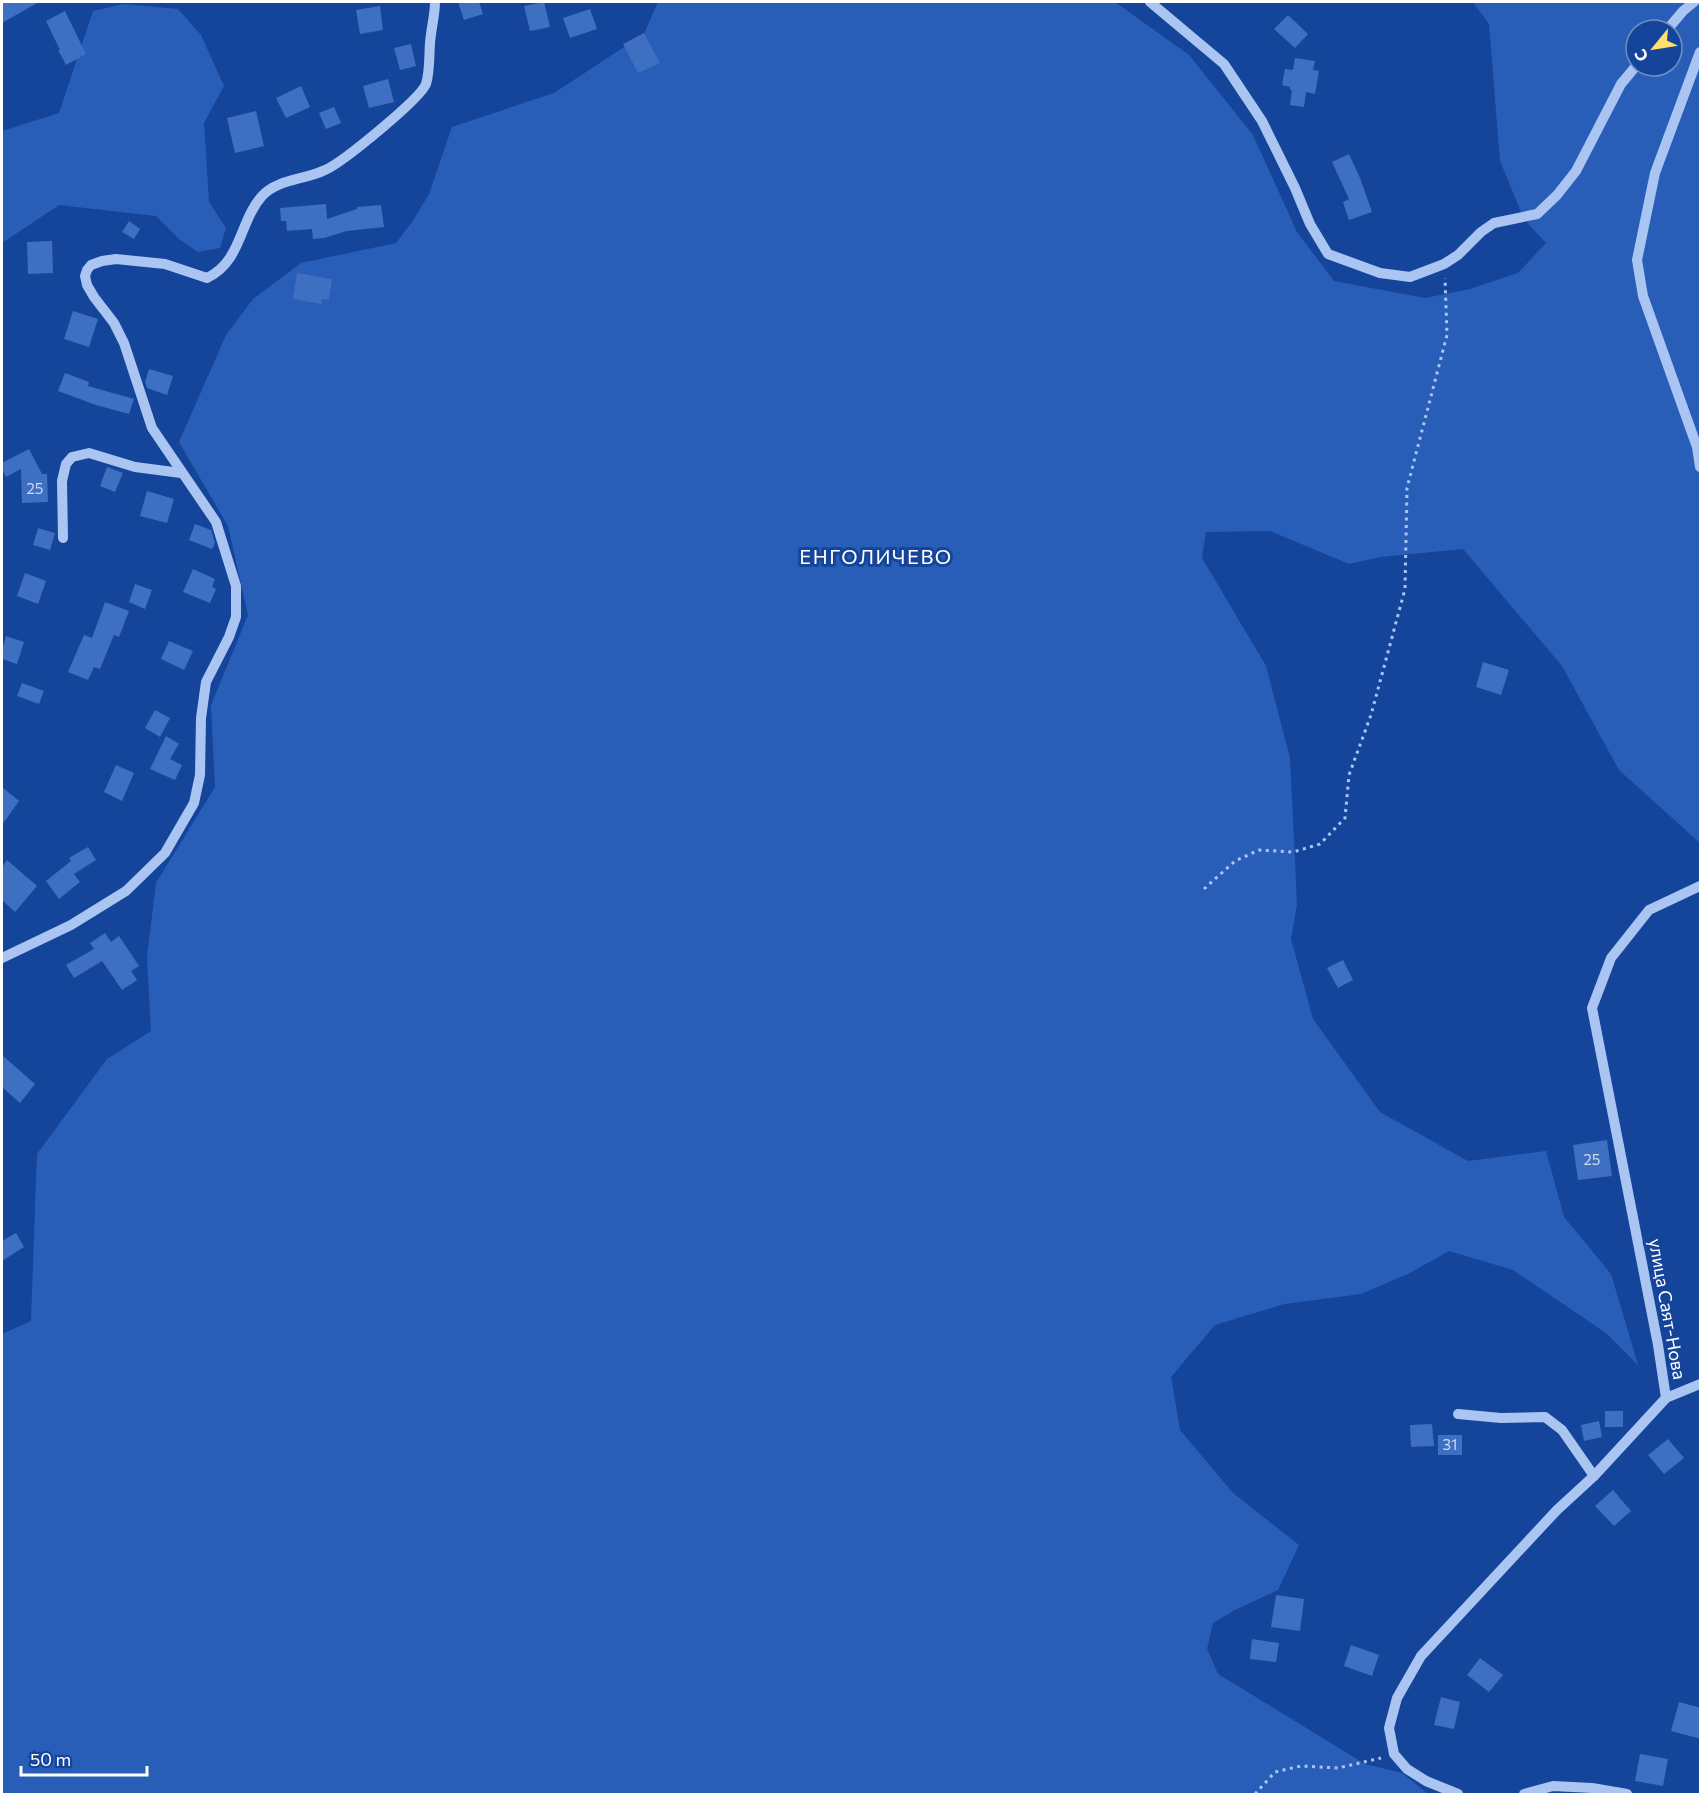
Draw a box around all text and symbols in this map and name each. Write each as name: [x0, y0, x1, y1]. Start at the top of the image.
north arrow: [1624, 18, 1684, 78]
text: С: [1630, 46, 1652, 65]
house number: 25: [27, 479, 43, 497]
district label: ЕНГОЛИЧЕВО: [799, 544, 953, 568]
house number: 25: [1584, 1150, 1600, 1168]
street label: улица Саят-Нова: [1645, 1236, 1691, 1381]
house number: 31: [1443, 1435, 1457, 1453]
scale bar: [21, 1739, 147, 1777]
text: 50 m: [30, 1748, 71, 1770]

